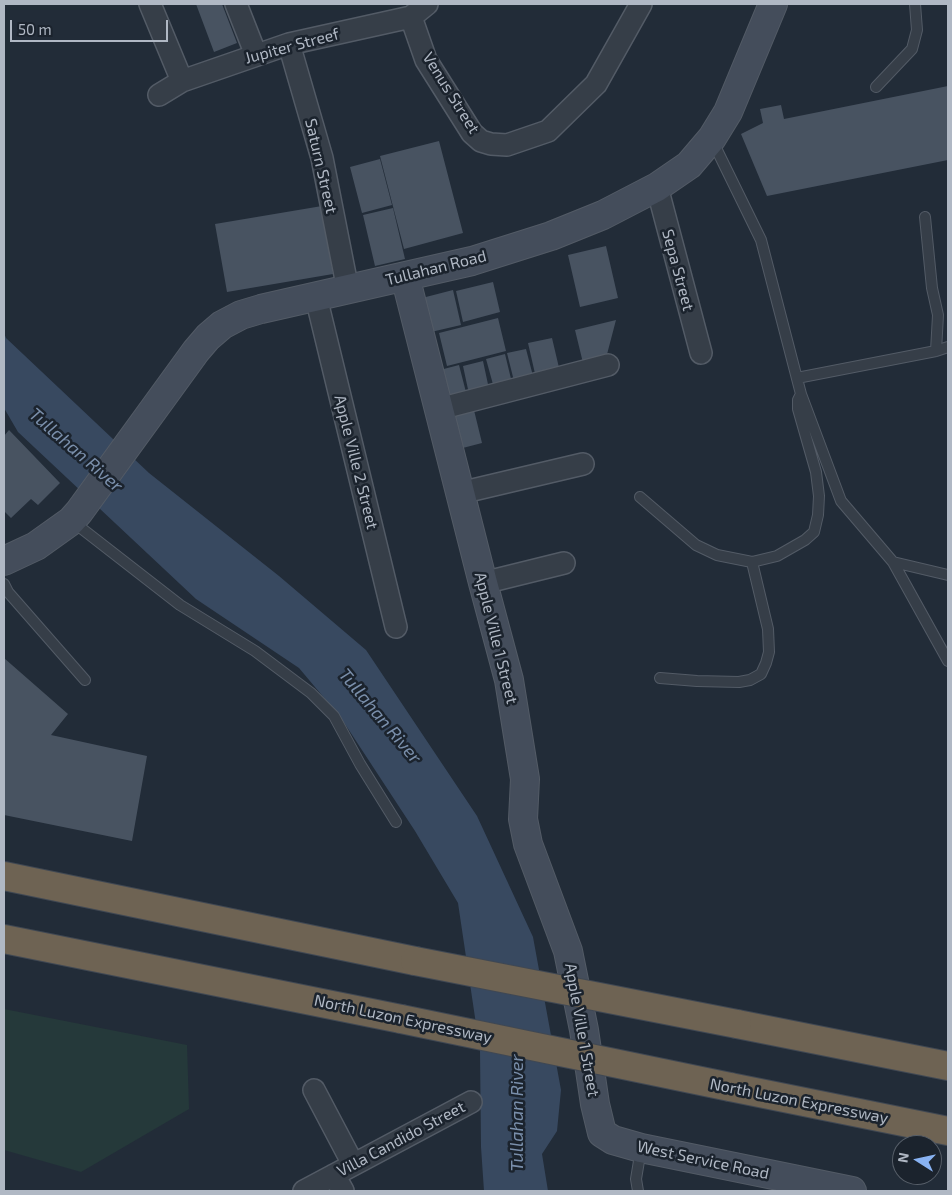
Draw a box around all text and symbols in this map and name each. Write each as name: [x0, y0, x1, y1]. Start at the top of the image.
scale bar: [12, 10, 170, 42]
text: 50 m: [18, 20, 52, 38]
street label: Jupiter Streef: [243, 24, 341, 68]
street label: Venus Street: [418, 49, 484, 137]
street label: Saturn Street: [301, 117, 341, 215]
street label: Sepa Street: [658, 227, 698, 313]
street label: Tullahan Road: [384, 246, 488, 290]
street label: Apple Ville 2 Street: [330, 393, 382, 531]
water label: Tullahan River: [25, 403, 127, 497]
street label: Apple Ville 1 Street: [470, 570, 522, 706]
water label: Tullahan River: [334, 664, 426, 768]
street label: Apple Ville 1 Street: [561, 962, 603, 1098]
street label: North Luzon Expressway: [312, 991, 494, 1047]
water label: Tullahan River: [506, 1054, 528, 1172]
street label: North Luzon Expressway: [708, 1074, 890, 1128]
street label: Villa Candido Street: [334, 1097, 468, 1181]
north arrow: [892, 1135, 942, 1185]
street label: West Service Road: [635, 1137, 771, 1183]
text: N: [893, 1151, 912, 1164]

